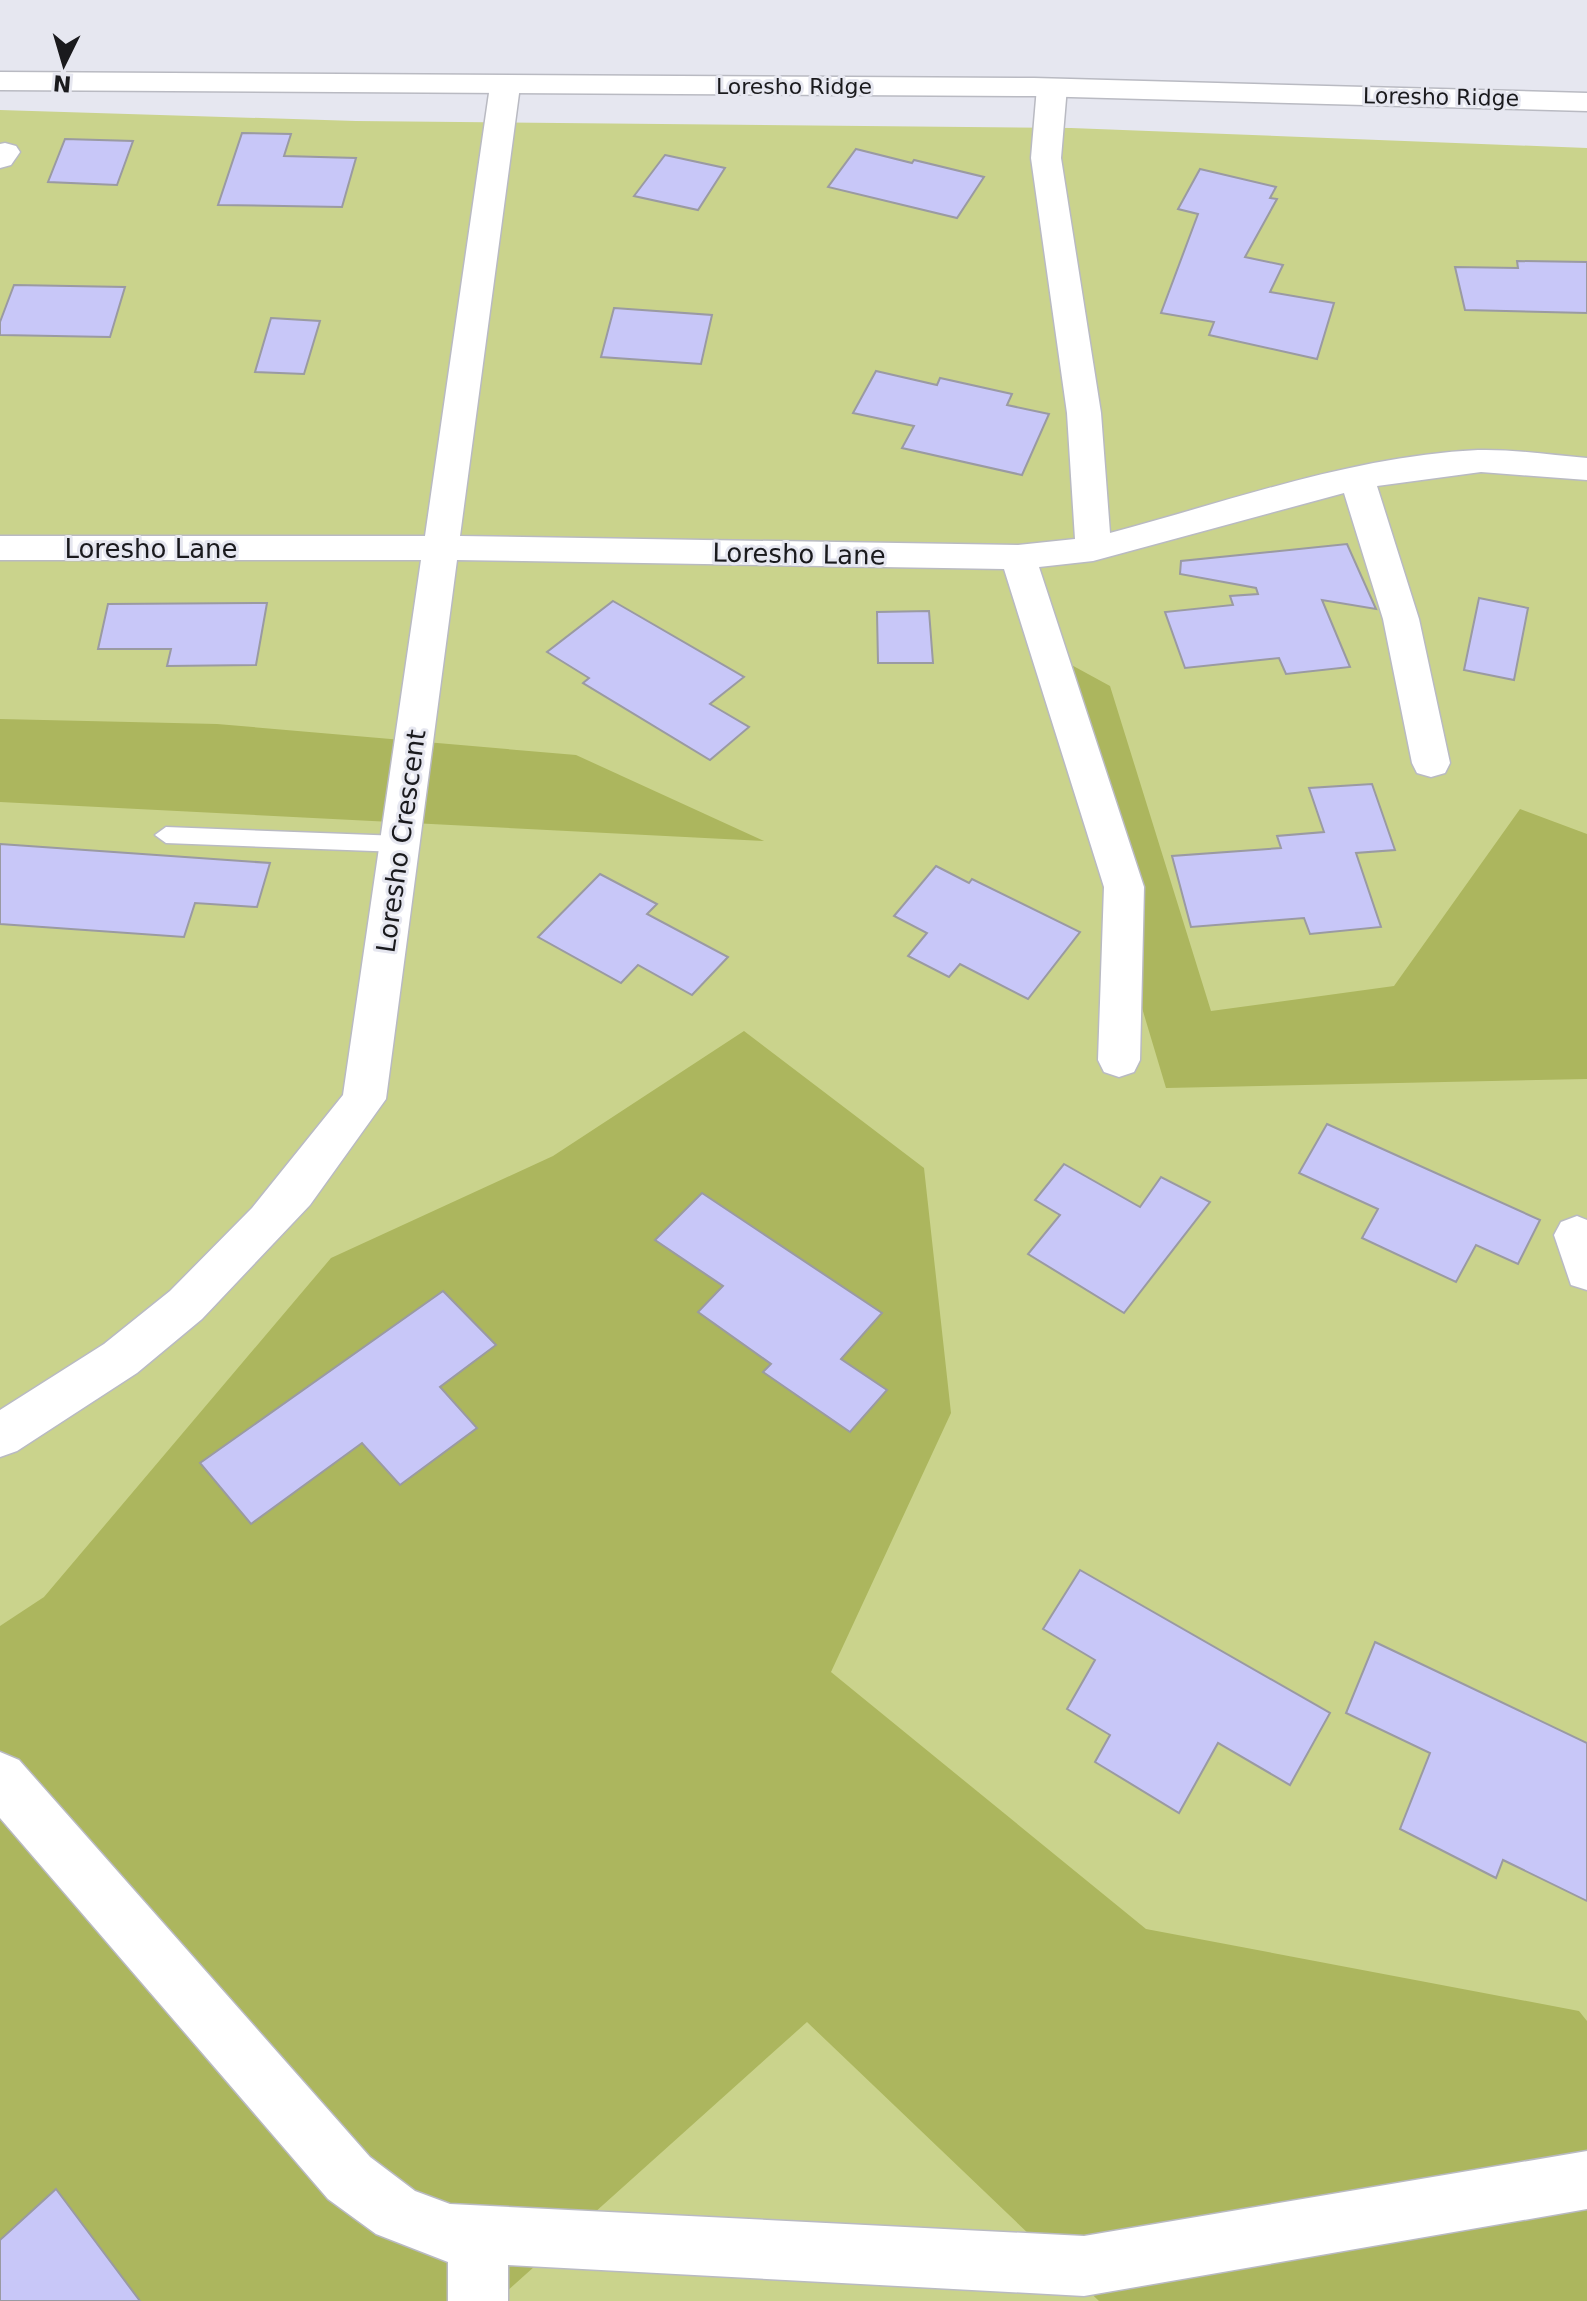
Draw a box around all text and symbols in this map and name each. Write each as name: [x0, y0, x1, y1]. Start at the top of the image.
north arrow: [24, 24, 104, 104]
text: N: [52, 70, 73, 97]
street label: Loresho Ridge: [716, 74, 872, 99]
street label: Loresho Ridge: [1363, 83, 1519, 111]
street label: Loresho Lane: [64, 534, 238, 564]
street label: Loresho Lane: [712, 537, 886, 571]
street label: Loresho Crescent: [370, 727, 432, 955]

